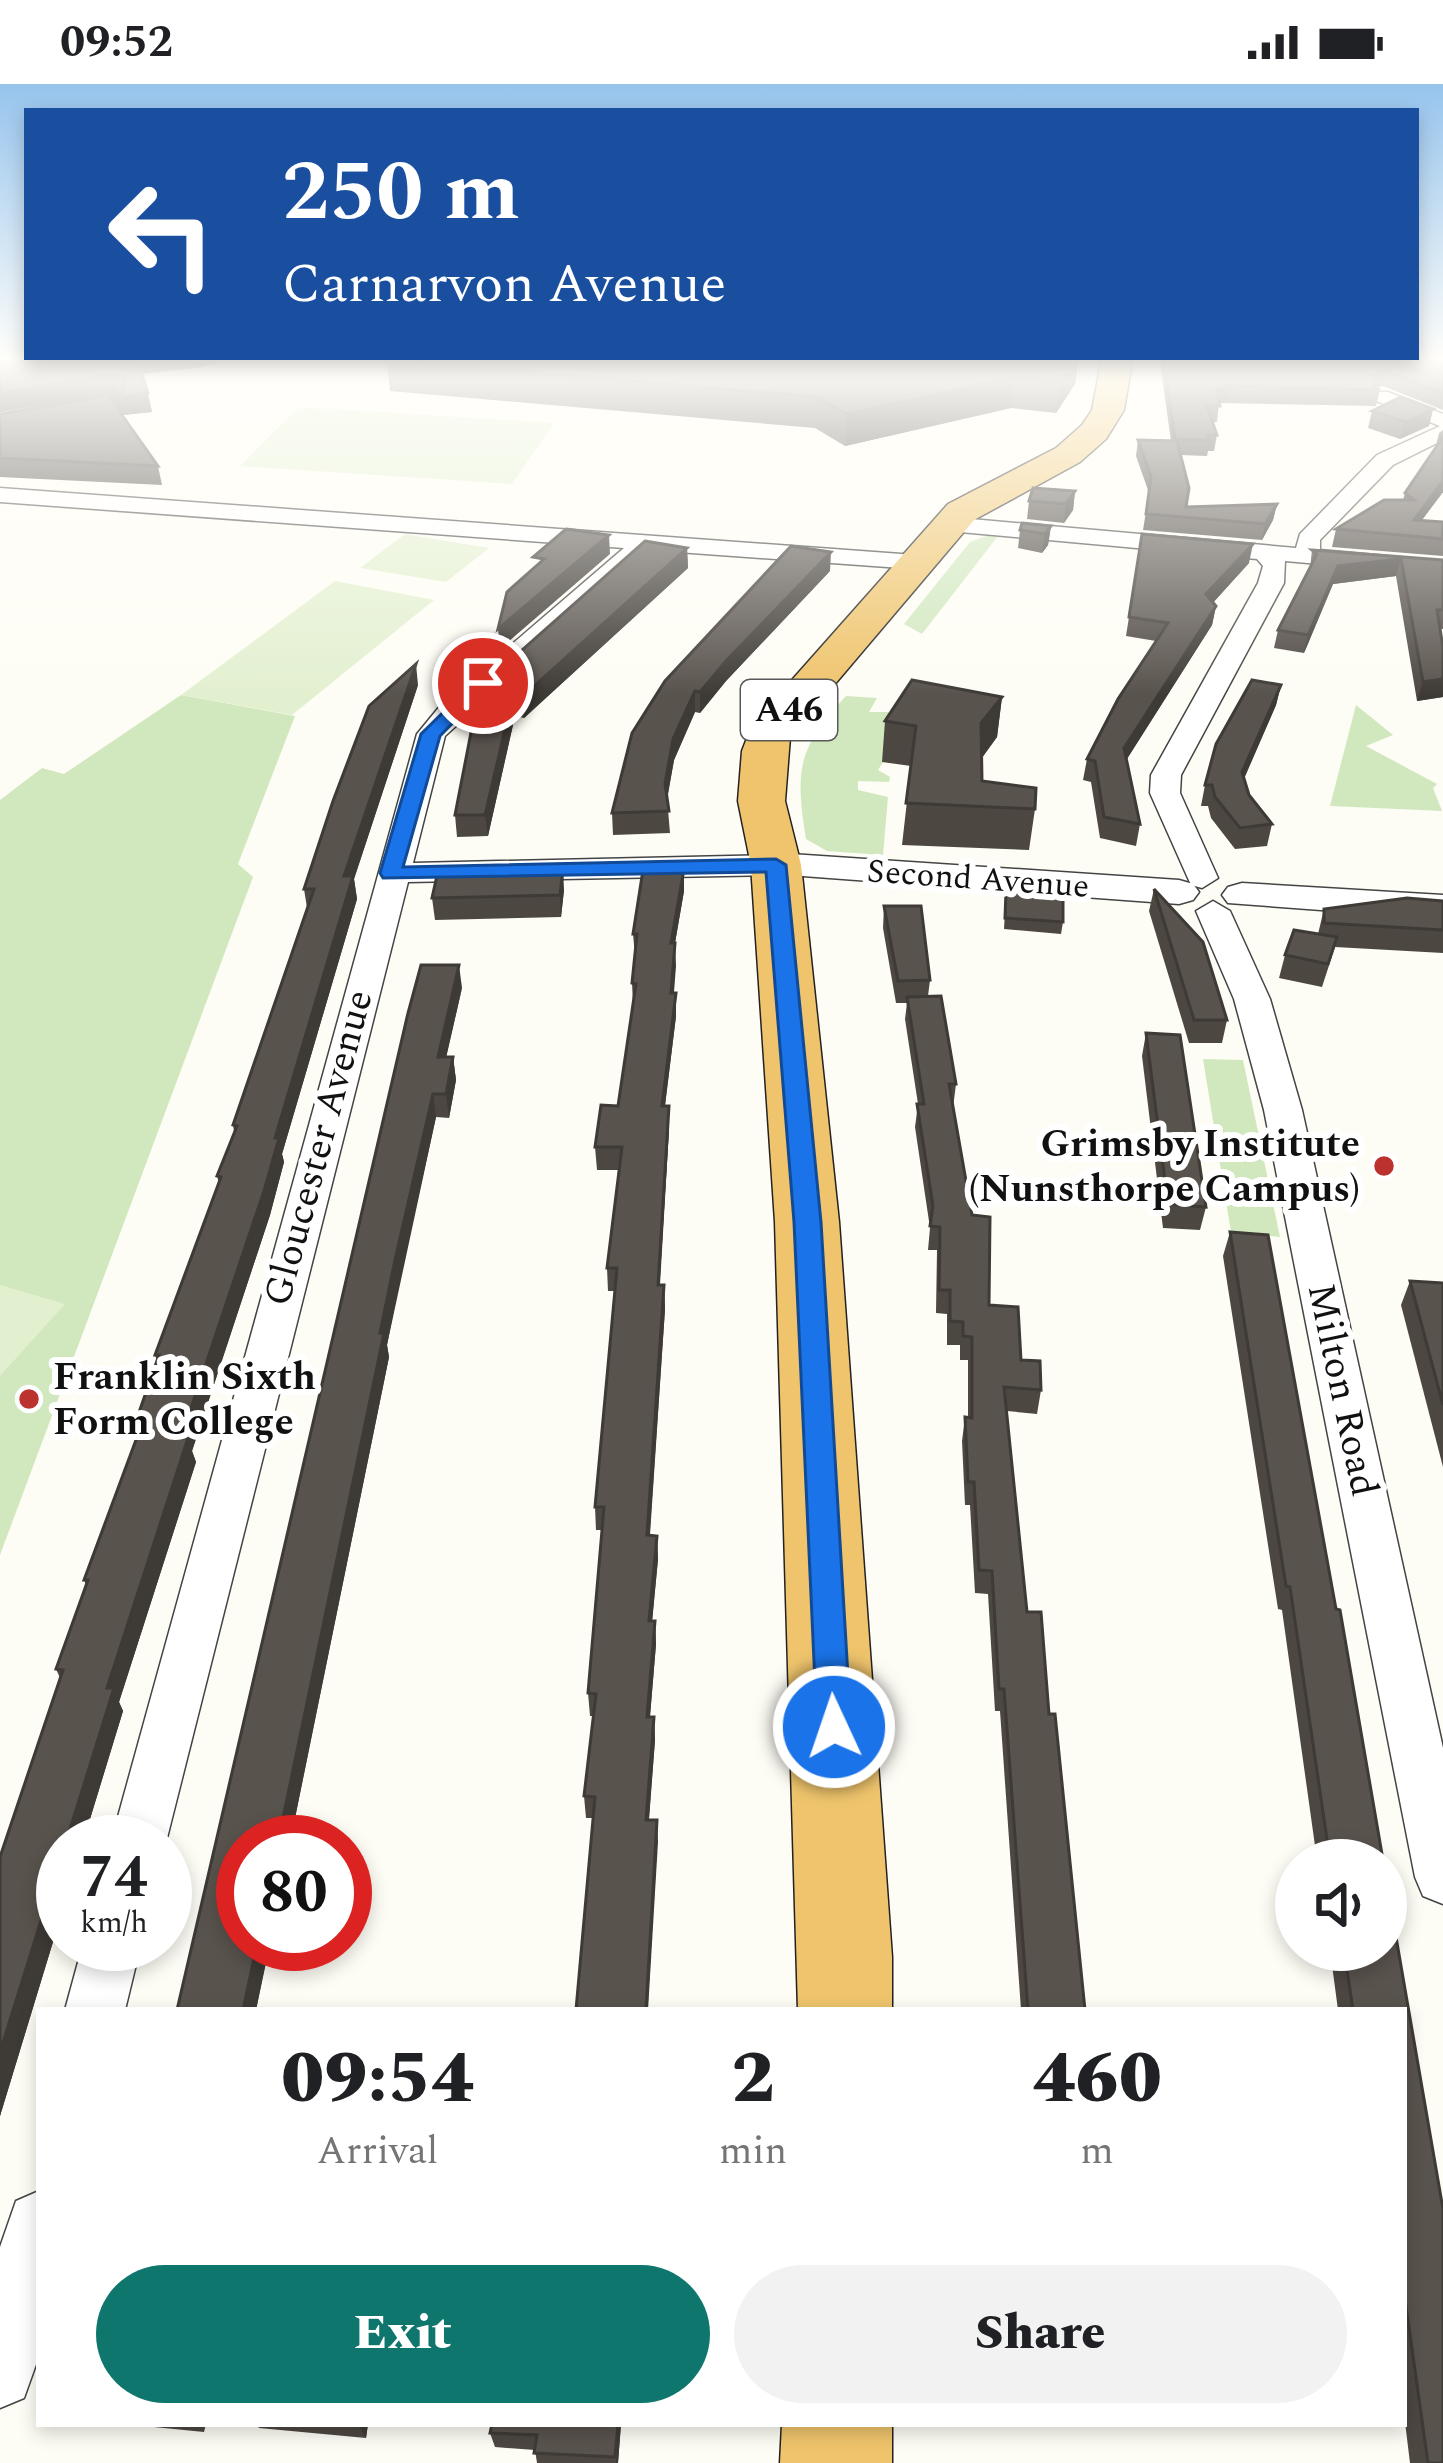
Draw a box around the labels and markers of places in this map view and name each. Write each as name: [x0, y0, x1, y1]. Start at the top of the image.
pin: [432, 632, 534, 734]
place label: Grimsby Institute (Nunsthorpe Campus): [969, 1115, 1360, 1219]
marker: Grimsby Institute (Nunsthorpe Campus): [1371, 1153, 1397, 1179]
place label: Franklin Sixth Form College: [53, 1348, 316, 1452]
marker: Franklin Sixth Form College: [16, 1386, 42, 1412]

